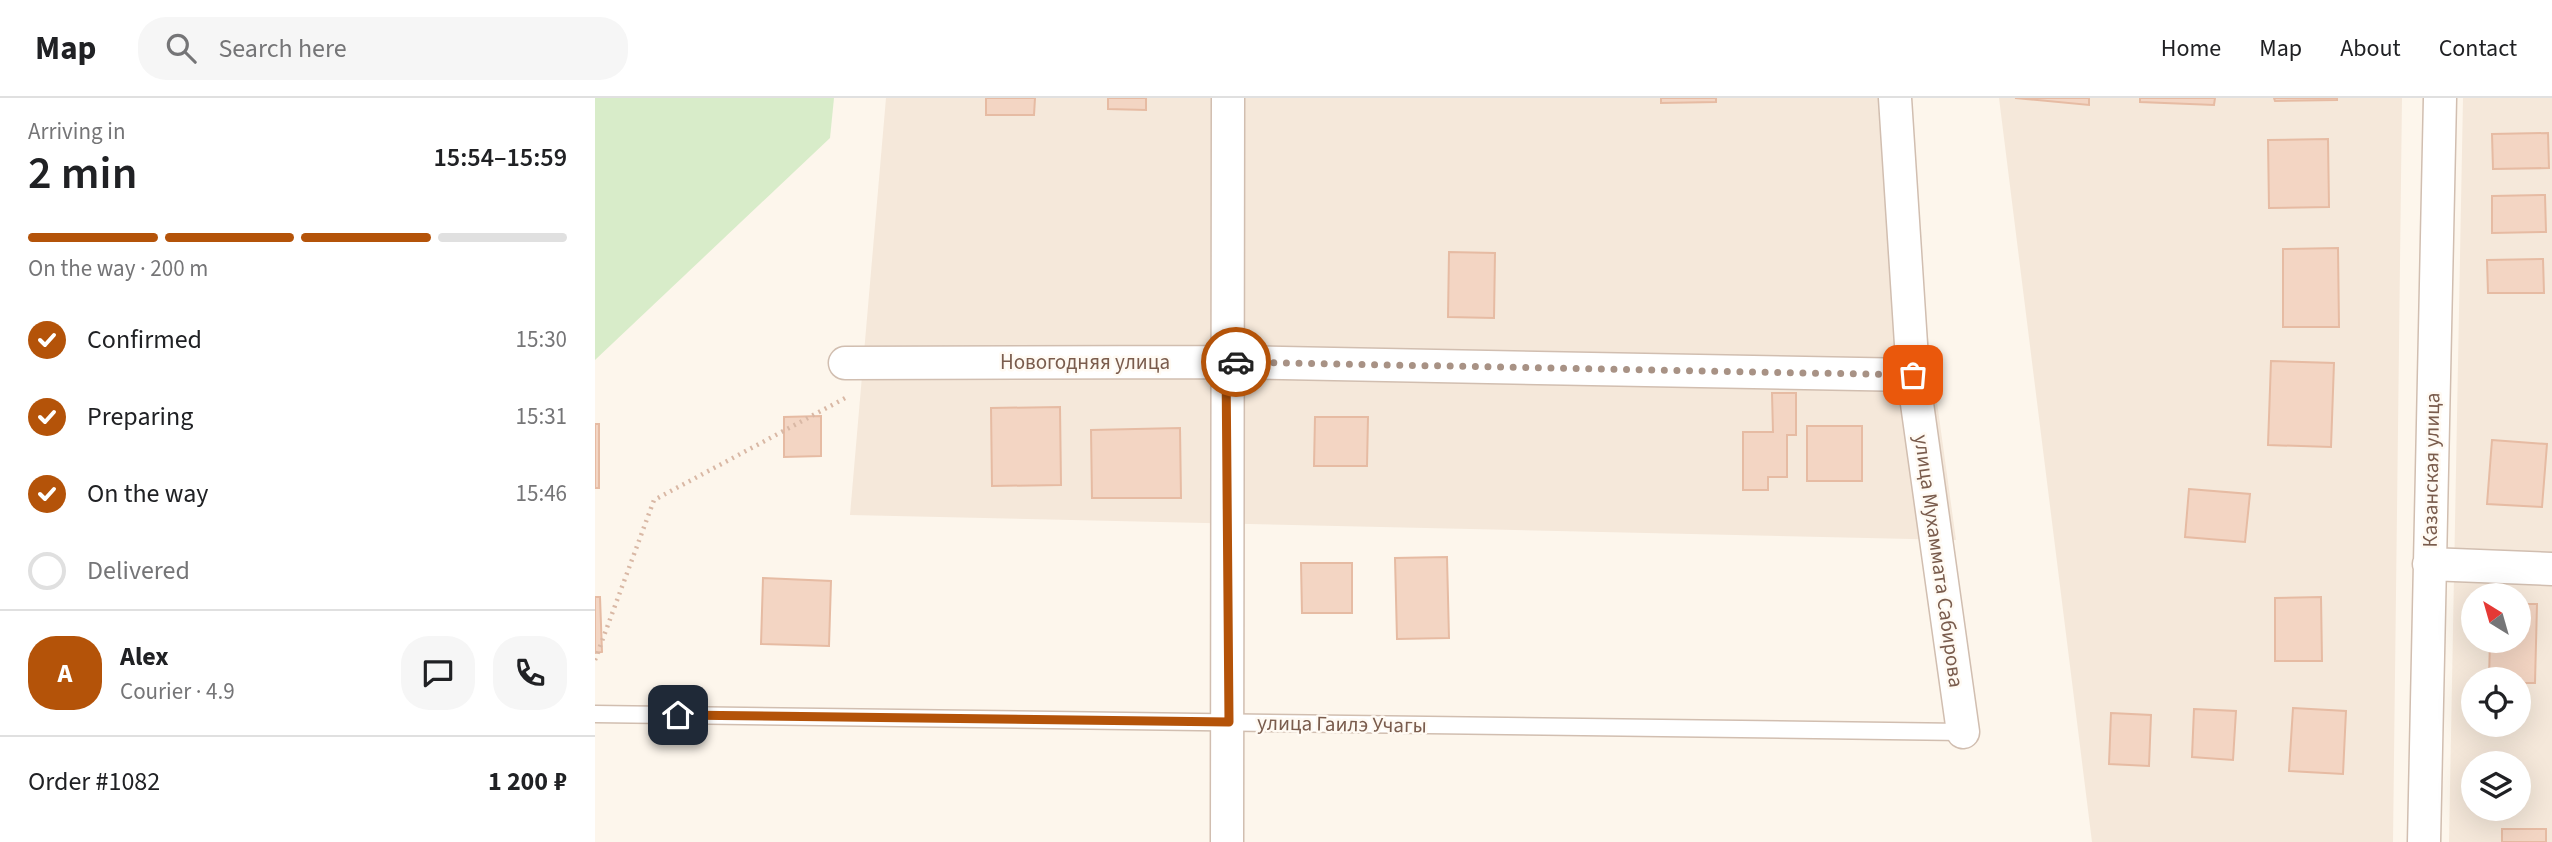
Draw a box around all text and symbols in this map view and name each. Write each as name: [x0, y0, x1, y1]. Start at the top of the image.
search box: [138, 17, 628, 80]
text: Map: [35, 25, 96, 72]
icon: search: [162, 29, 200, 67]
text: Search here: [218, 30, 347, 67]
text: Home: [2161, 31, 2221, 66]
text: Map: [2259, 31, 2302, 66]
text: About: [2340, 31, 2401, 66]
text: Contact: [2439, 31, 2517, 66]
text: Arriving in: [28, 115, 126, 148]
text: 15:54–15:59: [434, 139, 567, 176]
text: 2 min: [28, 141, 137, 206]
text: On the way · 200 m: [28, 252, 208, 285]
icon: check: [28, 321, 66, 359]
text: Confirmed: [87, 321, 202, 358]
text: 15:30: [516, 323, 567, 356]
courier: [1201, 327, 1271, 397]
icon: car: [1217, 343, 1255, 381]
pin: [1883, 345, 1943, 405]
street label: Новогодняя улица: [1000, 347, 1170, 377]
icon: bag: [1894, 356, 1932, 394]
street label: Казанская улица: [2415, 392, 2447, 548]
icon: check: [28, 398, 66, 436]
text: Preparing: [87, 398, 193, 435]
text: 15:31: [516, 400, 567, 433]
street label: улица Мухаммата Сабирова: [1906, 433, 1972, 689]
icon: check: [28, 475, 66, 513]
text: On the way: [87, 475, 208, 512]
text: 15:46: [516, 477, 567, 510]
text: Delivered: [87, 552, 190, 589]
north arrow: [2461, 583, 2531, 653]
map controls: [2461, 583, 2531, 821]
button: chat: [401, 636, 475, 710]
button: phone: [493, 636, 567, 710]
text: Alex: [120, 638, 169, 675]
text: A: [58, 655, 72, 692]
button: locate: [2461, 667, 2531, 737]
text: Courier · 4.9: [120, 675, 235, 708]
pin: [648, 685, 708, 745]
icon: home: [659, 696, 697, 734]
street label: улица Гаилэ Учагы: [1257, 708, 1427, 740]
button: layers: [2461, 751, 2531, 821]
text: Order #1082: [28, 763, 160, 800]
text: 1 200 ₽: [488, 763, 567, 800]

